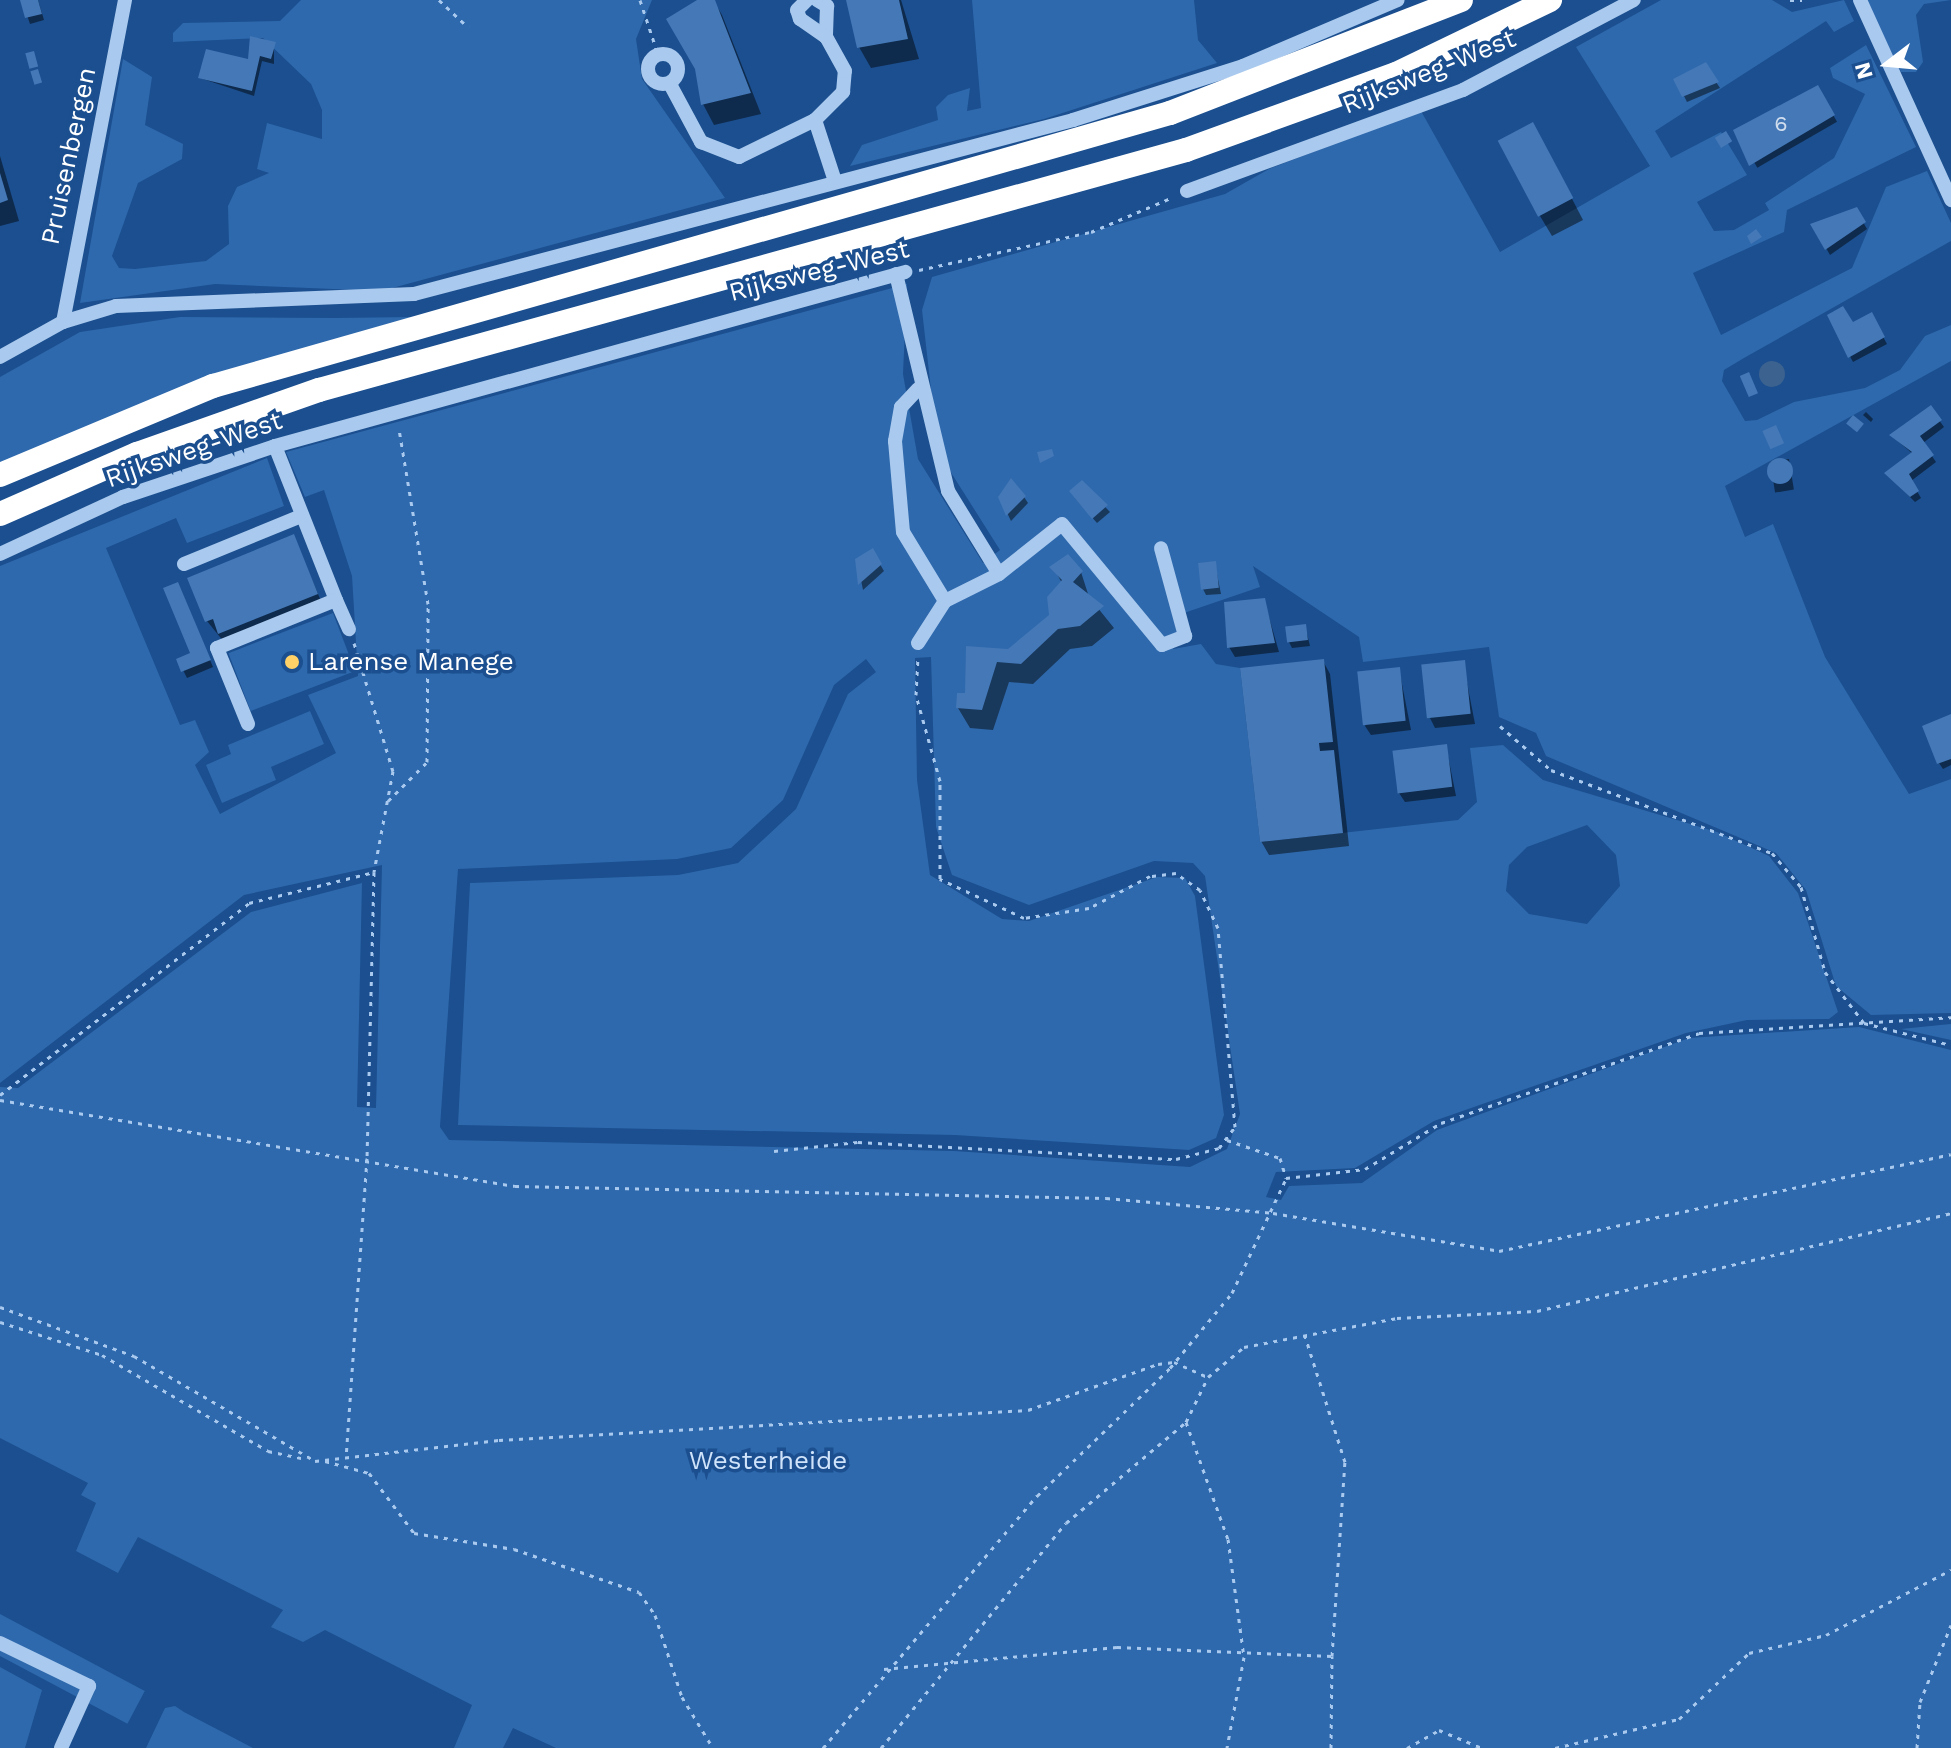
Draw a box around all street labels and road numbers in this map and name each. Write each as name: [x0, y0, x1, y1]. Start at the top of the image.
street label: Rijksweg-West: [1338, 23, 1520, 121]
street label: Pruisenbergen: [35, 65, 103, 247]
street label: Rijksweg-West: [726, 234, 912, 308]
street label: Rijksweg-West: [102, 405, 286, 495]

